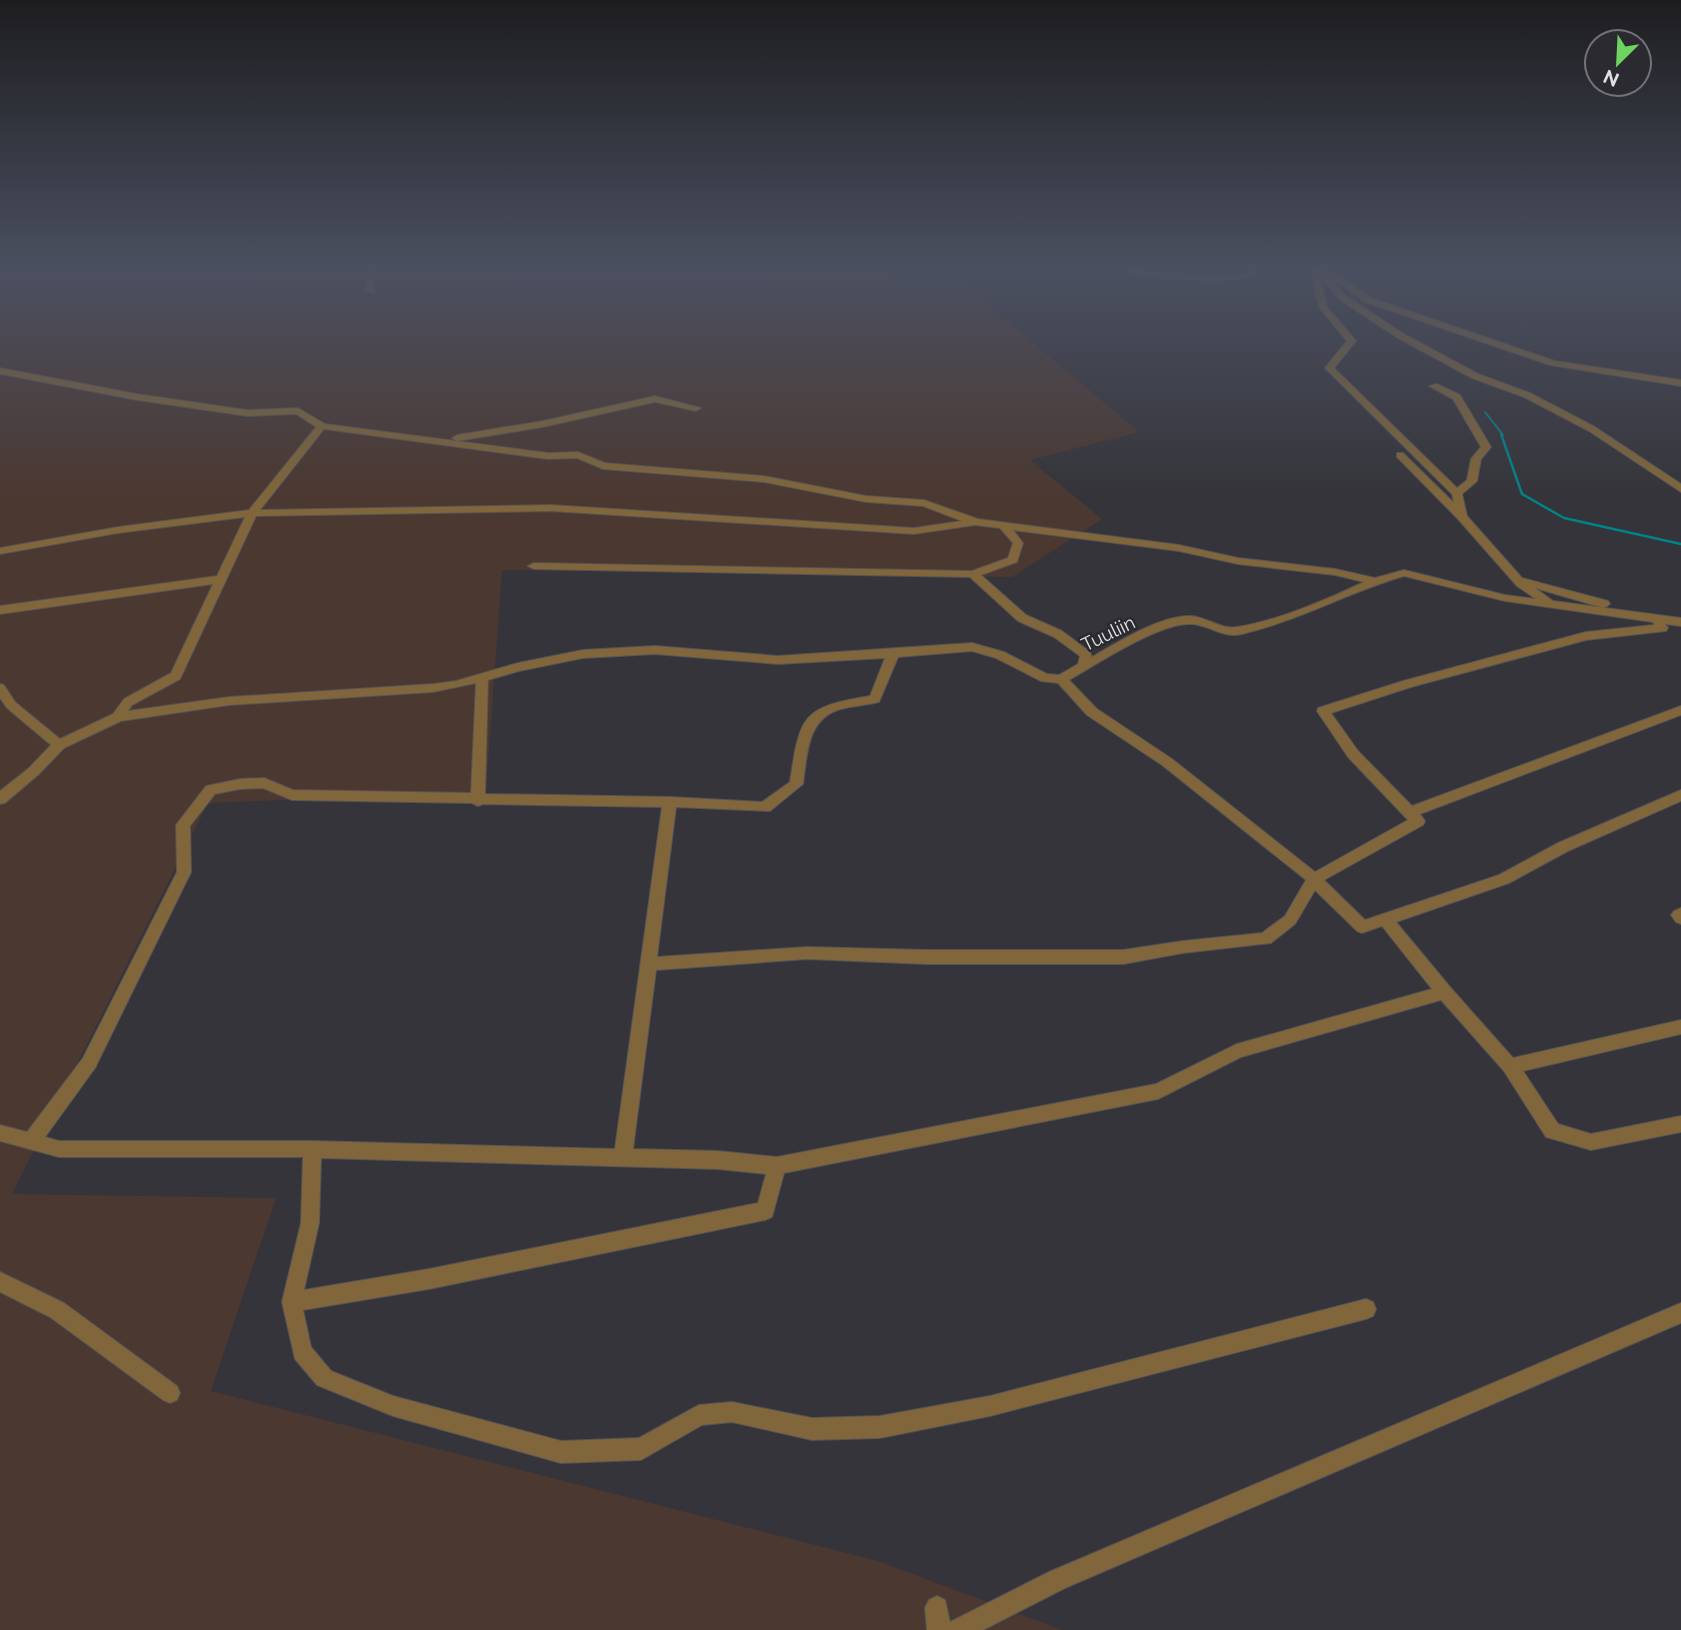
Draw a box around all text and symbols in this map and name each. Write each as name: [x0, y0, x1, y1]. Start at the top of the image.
north arrow: [1583, 28, 1653, 98]
text: N: [1600, 66, 1622, 92]
street label: Tuuliin: [1078, 611, 1138, 655]

